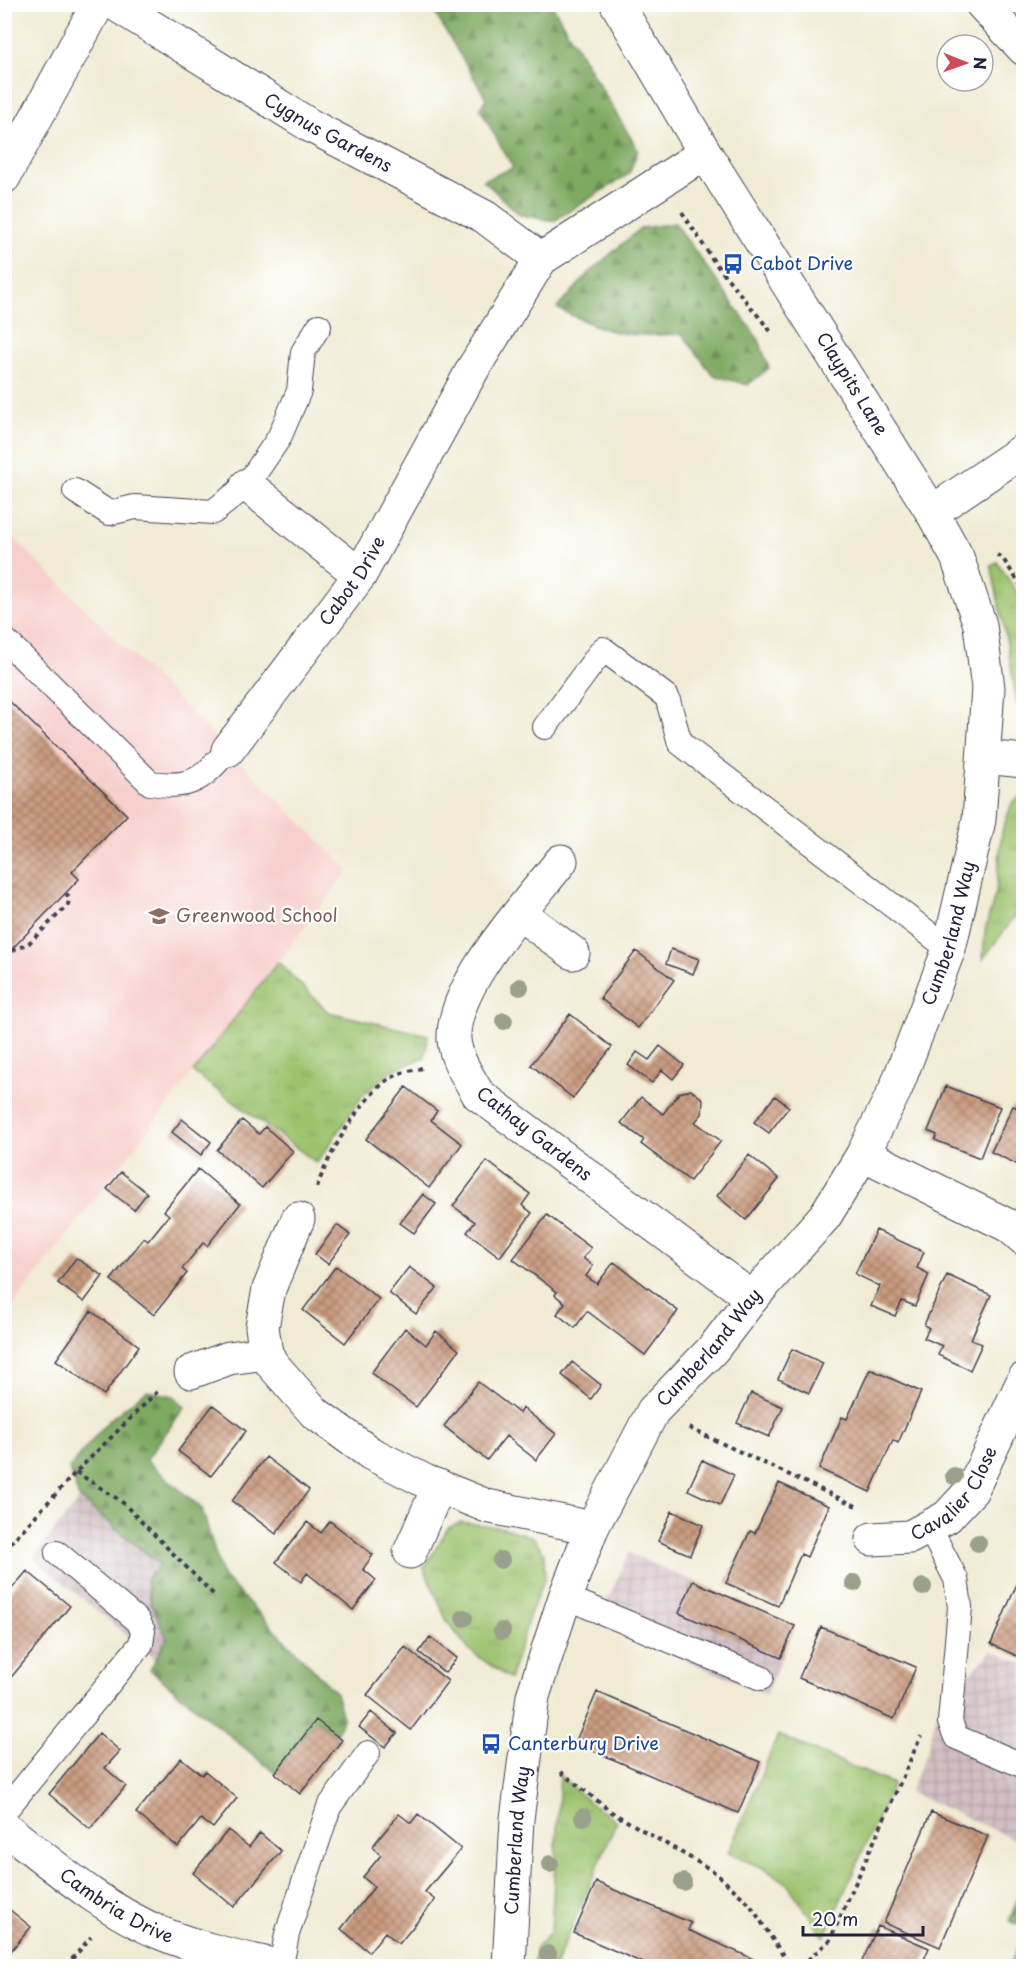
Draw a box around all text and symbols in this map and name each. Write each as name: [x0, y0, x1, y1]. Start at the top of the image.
north arrow: [935, 33, 995, 93]
text: N: [969, 57, 993, 70]
street label: Cygnus Gardens: [259, 85, 397, 178]
place label: Cabot Drive: [750, 249, 853, 276]
bus stop icon: Cabot Drive: [721, 252, 745, 276]
street label: Claypits Lane: [811, 326, 896, 440]
street label: Cabot Drive: [311, 531, 391, 631]
street label: Cumberland Way: [914, 858, 981, 1009]
place label: Greenwood School: [176, 901, 338, 928]
school or university icon: Greenwood School: [147, 904, 171, 928]
street label: Cathay Gardens: [471, 1079, 598, 1187]
street label: Cumberland Way: [649, 1281, 767, 1412]
street label: Cavalier Close: [905, 1441, 1003, 1546]
place label: Canterbury Drive: [508, 1729, 659, 1756]
bus stop icon: Canterbury Drive: [479, 1732, 503, 1756]
street label: Cumberland Way: [497, 1764, 536, 1916]
street label: Cambria Drive: [55, 1861, 178, 1949]
scale bar: [803, 1899, 923, 1937]
text: 20 m: [812, 1905, 858, 1932]

